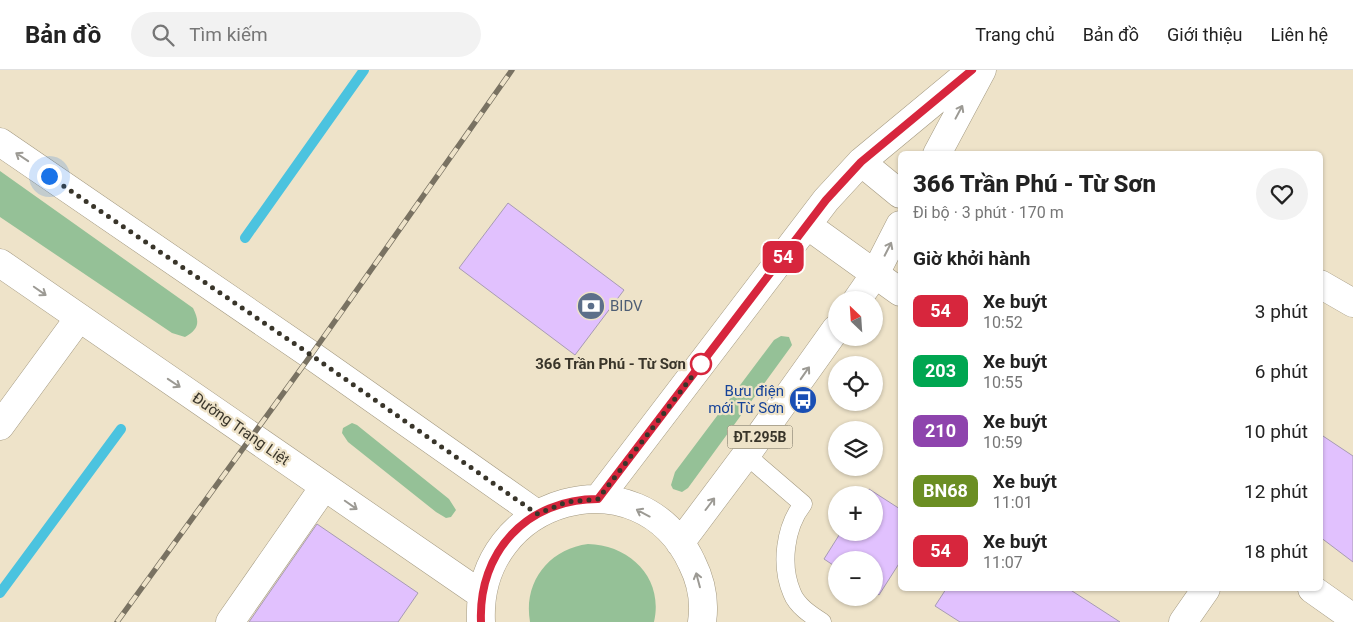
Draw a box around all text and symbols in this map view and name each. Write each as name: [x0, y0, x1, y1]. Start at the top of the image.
search box: [131, 12, 481, 57]
text: Bản đồ: [25, 21, 101, 49]
icon: search: [149, 21, 177, 49]
text: Tìm kiếm: [189, 23, 268, 46]
text: Trang chủ: [975, 24, 1055, 45]
text: Bản đồ: [1083, 24, 1139, 45]
text: Giới thiệu: [1167, 24, 1243, 45]
text: Liên hệ: [1271, 24, 1328, 45]
one-way arrow: [955, 105, 965, 120]
one-way arrow: [16, 152, 30, 162]
your location: [37, 164, 62, 189]
button: heart: [1256, 168, 1308, 220]
text: 366 Trần Phú - Từ Sơn: [913, 170, 1156, 198]
text: Đi bộ · 3 phút · 170 m: [913, 203, 1064, 222]
line badge: 54: [760, 241, 806, 273]
one-way arrow: [884, 242, 893, 257]
text: 54: [773, 246, 793, 267]
text: Giờ khởi hành: [913, 247, 1030, 270]
one-way arrow: [33, 286, 47, 296]
text: Xe buýt: [983, 290, 1047, 313]
bank icon: BIDV: [576, 291, 606, 321]
north arrow: [828, 291, 882, 346]
map controls: [828, 291, 883, 606]
place label: BIDV: [610, 297, 643, 315]
text: 54: [930, 300, 951, 321]
text: 3 phút: [1255, 300, 1308, 323]
text: 10:52: [983, 313, 1023, 332]
text: Xe buýt: [983, 350, 1047, 373]
marker: 366 Trần Phú - Từ Sơn: [690, 353, 712, 375]
place label: 366 Trần Phú - Từ Sơn: [535, 355, 686, 373]
button: locate: [828, 356, 883, 411]
text: 203: [925, 360, 956, 381]
text: 6 phút: [1255, 360, 1308, 383]
one-way arrow: [800, 366, 810, 380]
text: 10:55: [983, 373, 1023, 392]
one-way arrow: [167, 378, 181, 388]
place label: Bưu điện mới Từ Sơn: [708, 382, 784, 417]
bus stop icon: Bưu điện mới Từ Sơn: [788, 385, 818, 415]
street label: Đường Trang Liệt: [189, 389, 293, 469]
text: Xe buýt: [983, 410, 1047, 433]
text: 210: [925, 420, 956, 441]
text: 10 phút: [1244, 420, 1308, 443]
button: layers: [828, 421, 883, 476]
road number: ĐT.295B: [728, 426, 792, 448]
text: 10:59: [983, 433, 1023, 452]
text: Xe buýt: [993, 470, 1057, 493]
text: BN68: [923, 480, 968, 501]
text: 12 phút: [1244, 480, 1308, 503]
button: +: [828, 486, 883, 541]
text: 11:01: [993, 493, 1033, 512]
one-way arrow: [704, 498, 715, 511]
one-way arrow: [344, 500, 358, 510]
one-way arrow: [636, 508, 651, 518]
text: Xe buýt: [983, 530, 1047, 553]
text: 54: [930, 540, 951, 561]
text: 18 phút: [1244, 540, 1308, 563]
button: −: [828, 551, 883, 606]
text: 11:07: [983, 553, 1023, 572]
one-way arrow: [693, 573, 703, 589]

